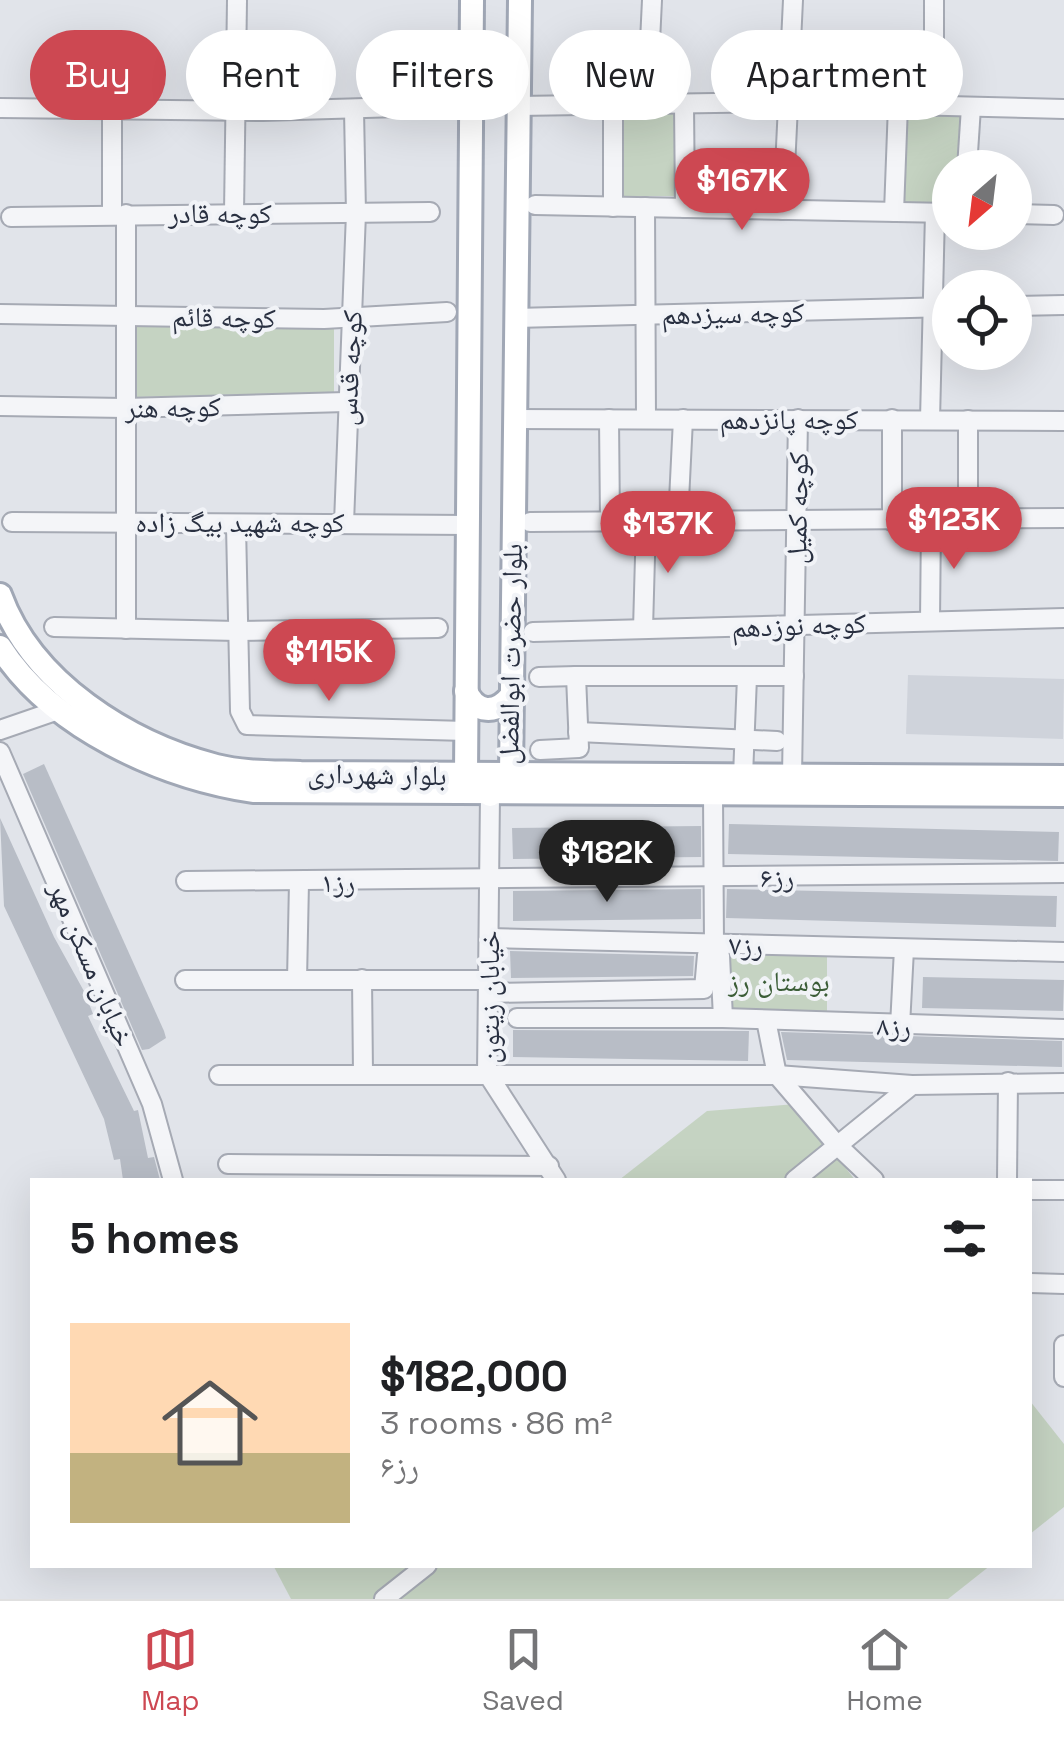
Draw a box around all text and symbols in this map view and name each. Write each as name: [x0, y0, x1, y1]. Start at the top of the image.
chip: Buy: [30, 30, 166, 120]
chip: Rent: [186, 30, 336, 120]
chip: Filters: [356, 30, 529, 120]
chip: New: [549, 30, 691, 120]
chip: Apartment: [711, 30, 963, 120]
pin: $167K: [672, 148, 812, 233]
north arrow: [932, 150, 1032, 250]
map controls: [932, 150, 1032, 370]
text: $167K: [697, 160, 787, 200]
street label: کوچه قادر: [167, 195, 272, 231]
button: locate: [932, 270, 1032, 370]
street label: کوچه سیزدهم: [661, 294, 805, 333]
street label: کوچه قائم: [172, 298, 277, 337]
street label: کوچه قدس: [328, 309, 370, 427]
street label: کوچه هنر: [124, 388, 222, 426]
street label: کوچه پانزدهم: [720, 401, 859, 438]
street label: کوچه کمیل: [778, 451, 816, 564]
pin: $123K: [884, 487, 1024, 572]
pin: $137K: [598, 491, 738, 576]
text: $123K: [908, 499, 1000, 539]
text: $137K: [622, 503, 714, 543]
street label: کوچه شهید بیگ زاده: [135, 504, 345, 540]
street label: بلوار حضرت ابوالفضل: [490, 543, 530, 765]
street label: کوچه نوزدهم: [731, 605, 867, 646]
pin: $115K: [259, 619, 399, 704]
text: $115K: [285, 631, 373, 671]
street label: بلوار شهرداری: [307, 755, 447, 793]
pin: $182K: [537, 820, 677, 905]
text: $182K: [561, 832, 653, 872]
street label: رز۶: [760, 859, 794, 895]
street label: رز۱: [321, 864, 355, 900]
street label: خیابان مسکن مهر: [41, 875, 143, 1052]
street label: رز۷: [728, 926, 764, 964]
street label: خیابان زیتون: [471, 930, 507, 1064]
park label: بوستان رز: [727, 963, 830, 999]
street label: رز۸: [876, 1007, 912, 1045]
icon: filters: [937, 1211, 992, 1266]
text: 5 homes: [70, 1212, 240, 1265]
text: $182,000: [380, 1350, 568, 1403]
icon: home: [150, 1363, 270, 1483]
text: 3 rooms · 86 m²: [380, 1403, 612, 1443]
text: رز۶: [380, 1446, 419, 1486]
tab: Map: [141, 1622, 200, 1718]
tab: Saved: [482, 1622, 564, 1718]
tab: Home: [846, 1622, 923, 1718]

